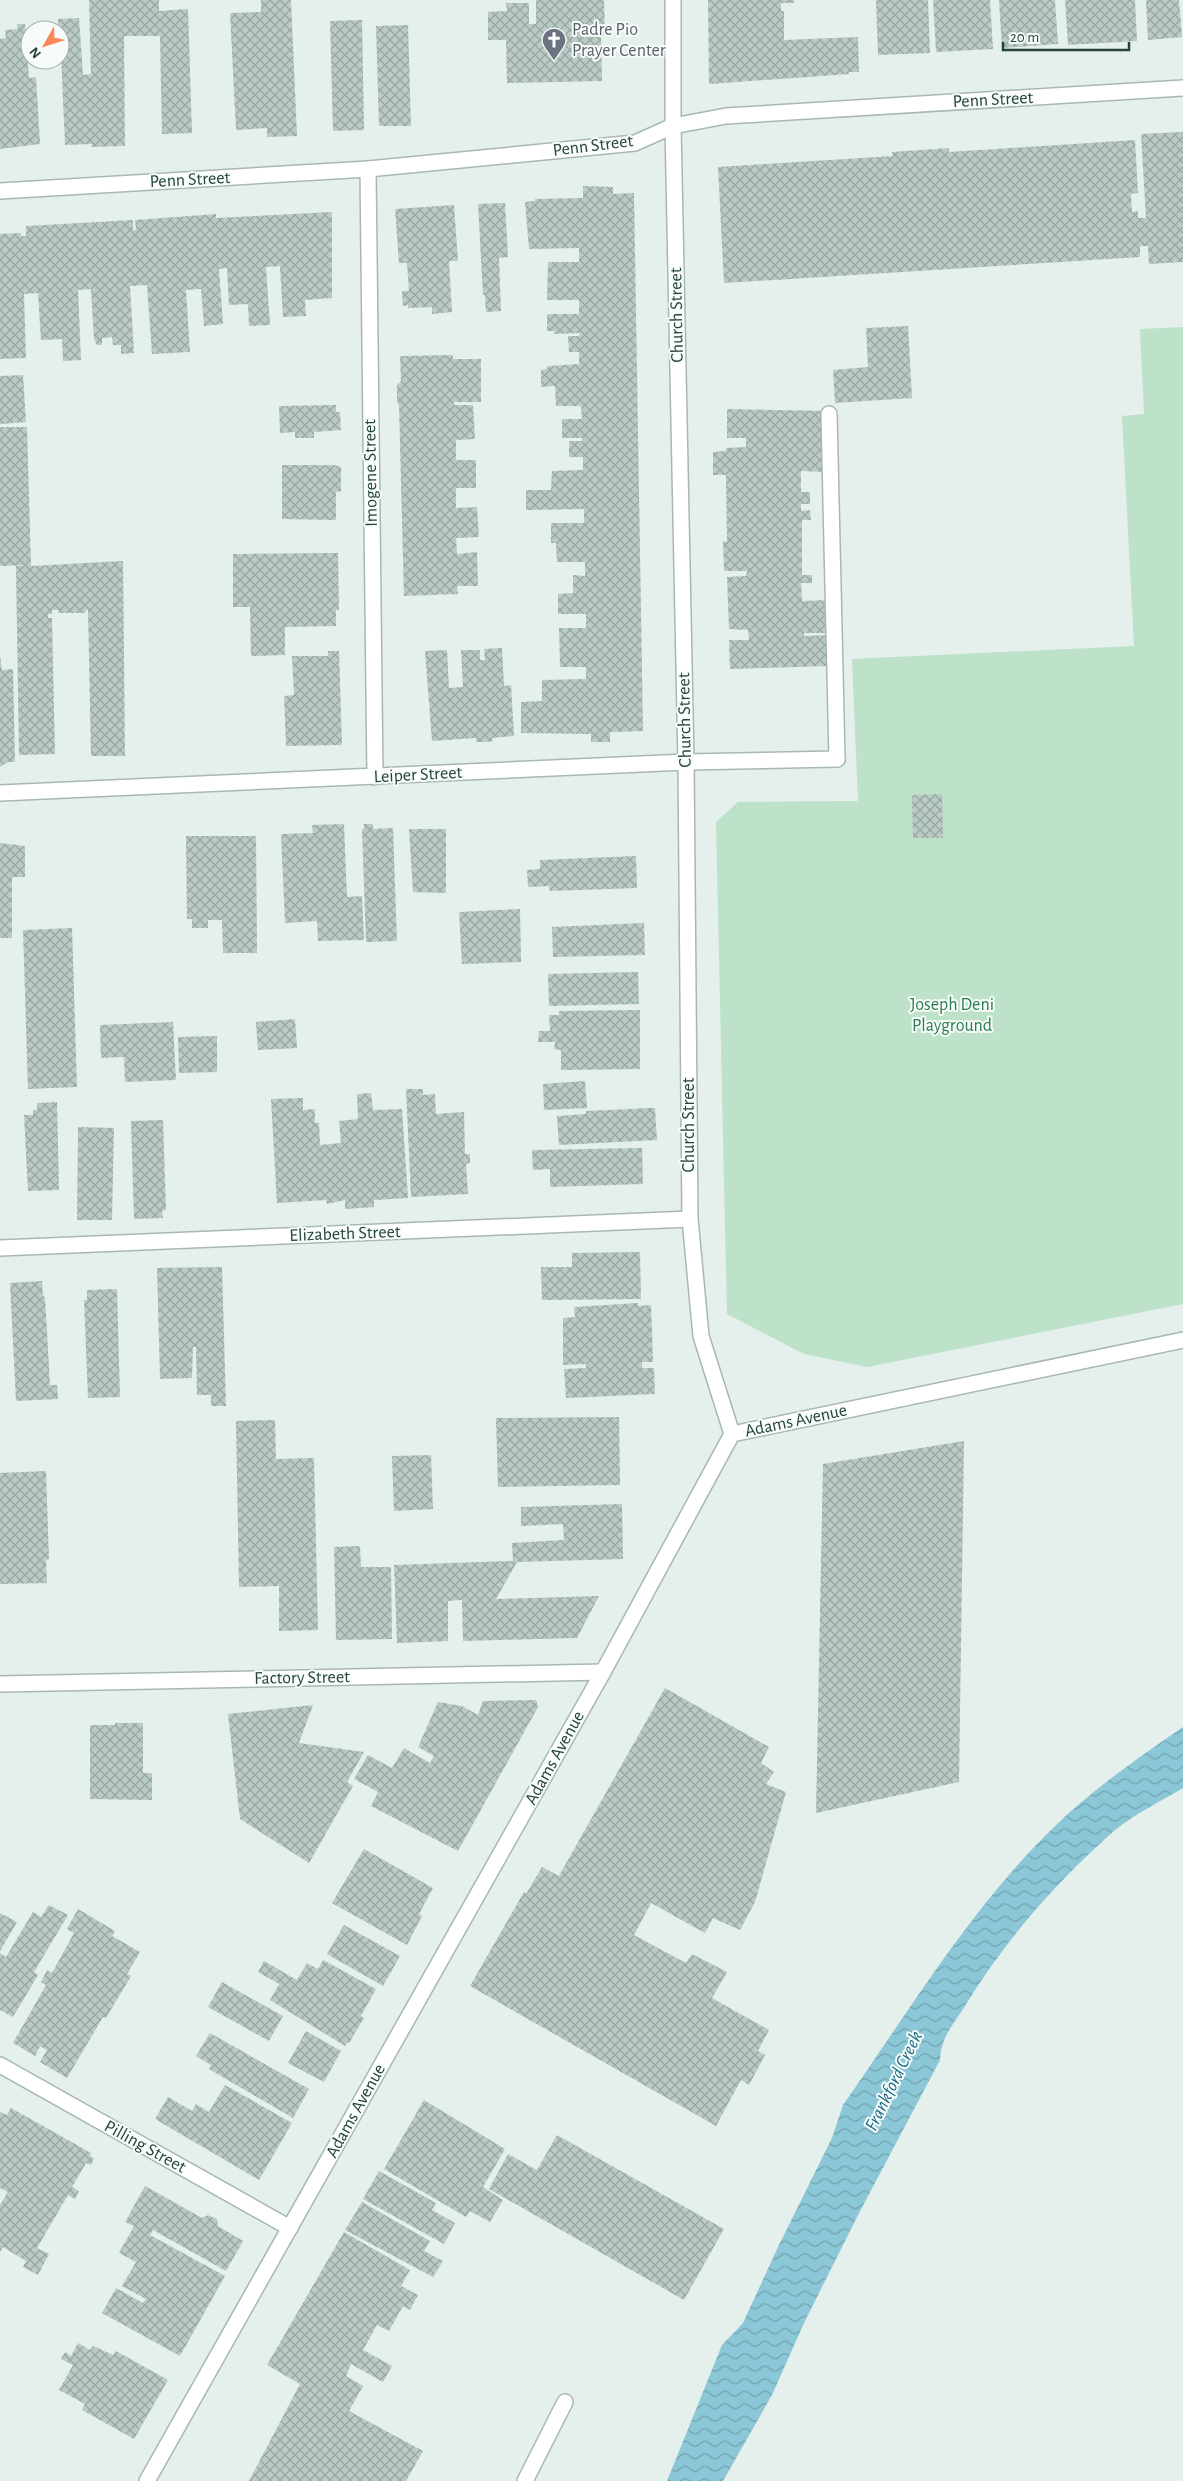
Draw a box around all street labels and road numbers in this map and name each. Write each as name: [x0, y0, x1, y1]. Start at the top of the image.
street label: Penn Street: [952, 89, 1034, 111]
street label: Penn Street: [552, 132, 634, 160]
street label: Penn Street: [149, 169, 231, 191]
street label: Church Street: [667, 267, 687, 363]
street label: Imogene Street: [361, 419, 381, 527]
street label: Church Street: [675, 672, 695, 768]
street label: Leiper Street: [373, 764, 463, 786]
street label: Church Street: [680, 1077, 698, 1173]
street label: Elizabeth Street: [289, 1223, 401, 1245]
street label: Adams Avenue: [743, 1401, 849, 1441]
street label: Factory Street: [254, 1668, 350, 1688]
street label: Adams Avenue: [522, 1708, 588, 1808]
street label: Adams Avenue: [323, 2061, 389, 2161]
street label: Pilling Street: [101, 2117, 189, 2177]

